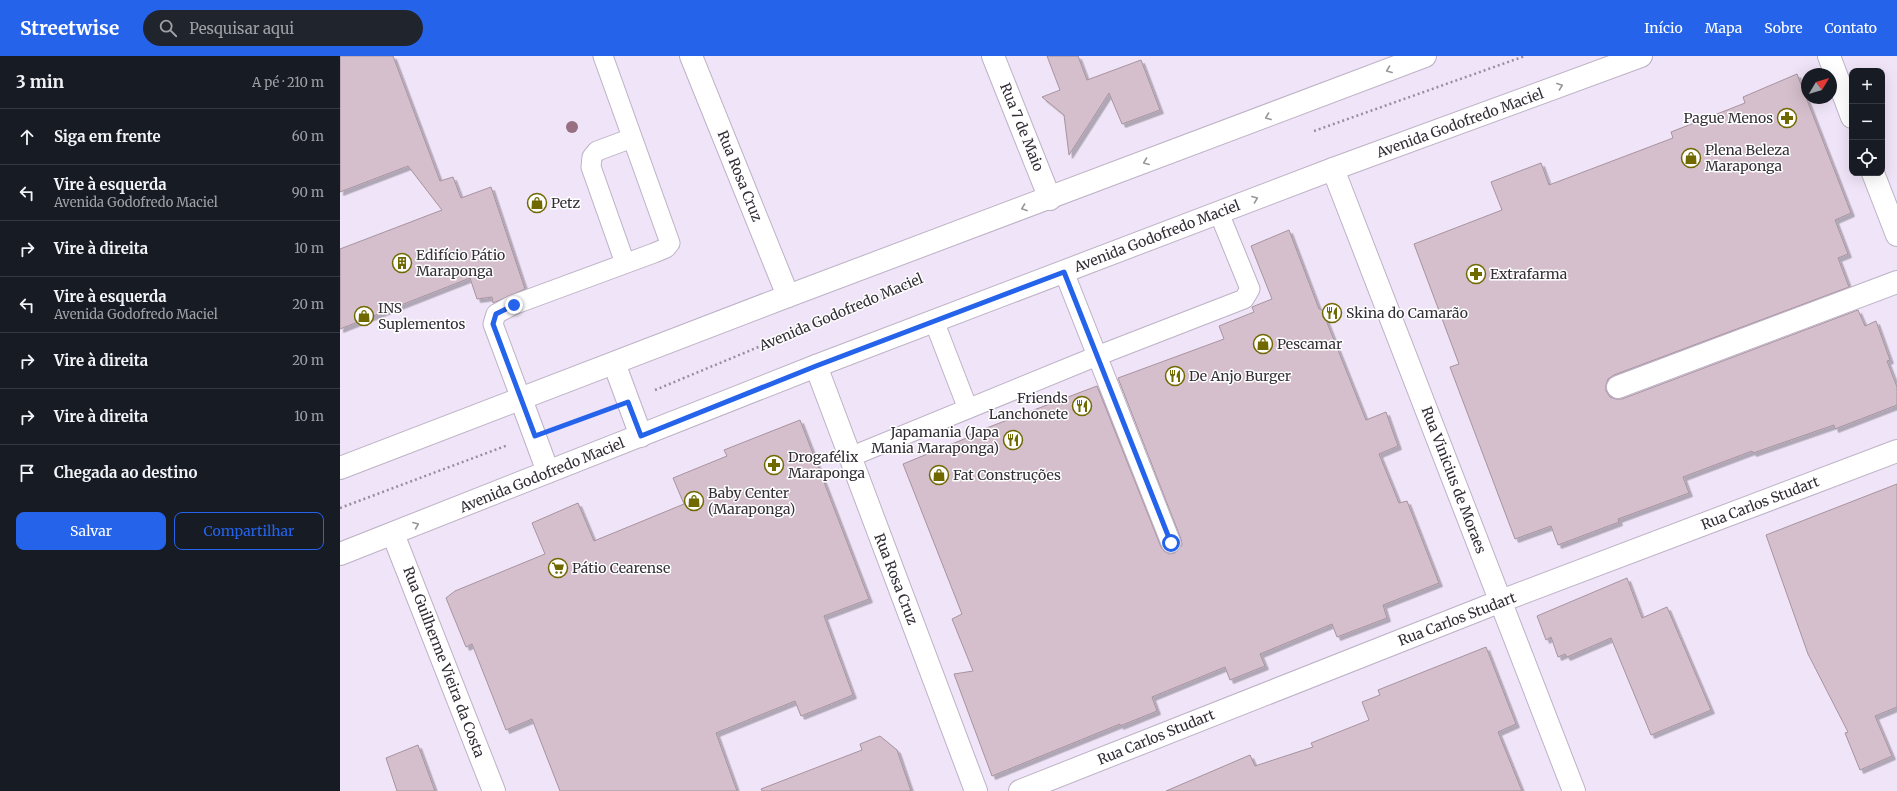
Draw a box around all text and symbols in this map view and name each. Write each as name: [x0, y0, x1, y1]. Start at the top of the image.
search box: [143, 10, 423, 46]
text: Streetwise: [20, 16, 119, 40]
icon: search: [157, 17, 179, 39]
text: Pesquisar aqui: [189, 19, 294, 38]
text: Início: [1644, 19, 1683, 37]
text: Mapa: [1705, 19, 1742, 37]
text: Sobre: [1764, 19, 1803, 37]
text: Contato: [1825, 19, 1877, 37]
one-way arrow: [1386, 65, 1393, 73]
north arrow: [1801, 68, 1837, 104]
map controls: [1849, 68, 1885, 176]
button: +: [1849, 68, 1885, 104]
text: 3 min: [16, 71, 64, 93]
text: A pé · 210 m: [252, 74, 324, 91]
street label: Rua 7 de Maio: [996, 80, 1048, 174]
one-way arrow: [1557, 82, 1564, 90]
street label: Avenida Godofredo Maciel: [1373, 84, 1547, 162]
button: −: [1849, 104, 1885, 140]
pharmacy icon: Pague Menos: [1776, 107, 1798, 129]
place label: Pague Menos: [1683, 109, 1773, 127]
one-way arrow: [1264, 112, 1271, 120]
icon: ahead: [16, 126, 38, 148]
text: Siga em frente: [54, 127, 161, 146]
text: 60 m: [292, 128, 324, 145]
street label: Rua Rosa Cruz: [714, 128, 767, 224]
button: locate: [1849, 140, 1885, 176]
place label: Plena Beleza Maraponga: [1705, 141, 1790, 175]
shop icon: Plena Beleza Maraponga: [1680, 147, 1702, 169]
one-way arrow: [1143, 158, 1150, 166]
text: Vire à esquerda: [54, 175, 167, 194]
icon: left: [16, 182, 38, 204]
text: 90 m: [292, 184, 324, 201]
shop icon: Petz: [526, 192, 548, 214]
text: Avenida Godofredo Maciel: [54, 194, 218, 211]
place label: Petz: [551, 194, 581, 212]
street label: Avenida Godofredo Maciel: [1071, 196, 1243, 276]
one-way arrow: [1251, 196, 1258, 204]
one-way arrow: [1021, 204, 1028, 212]
icon: right: [16, 238, 38, 260]
text: Vire à direita: [54, 239, 148, 258]
text: 10 m: [294, 240, 324, 257]
place label: Edifício Pátio Maraponga: [416, 246, 505, 280]
building icon: Edifício Pátio Maraponga: [391, 252, 413, 274]
pharmacy icon: Extrafarma: [1465, 263, 1487, 285]
place label: Extrafarma: [1490, 265, 1568, 283]
street label: Avenida Godofredo Maciel: [755, 269, 926, 355]
text: Vire à esquerda: [54, 287, 167, 306]
icon: left: [16, 294, 38, 316]
text: 20 m: [292, 296, 324, 313]
route end: [505, 296, 523, 314]
place label: INS Suplementos: [378, 299, 465, 333]
restaurant icon: Skina do Camarão: [1321, 302, 1343, 324]
place label: Skina do Camarão: [1346, 304, 1468, 322]
shop icon: INS Suplementos: [353, 305, 375, 327]
text: Avenida Godofredo Maciel: [54, 306, 218, 323]
shop icon: Pescamar: [1252, 333, 1274, 355]
place label: Pescamar: [1277, 335, 1342, 353]
icon: right: [16, 350, 38, 372]
text: Vire à direita: [54, 351, 148, 370]
text: 20 m: [292, 352, 324, 369]
restaurant icon: De Anjo Burger: [1164, 365, 1186, 387]
place label: De Anjo Burger: [1189, 367, 1291, 385]
place label: Friends Lanchonete: [989, 389, 1068, 423]
restaurant icon: Friends Lanchonete: [1071, 395, 1093, 417]
street label: Rua Vinicius de Moraes: [1418, 404, 1490, 556]
icon: right: [16, 406, 38, 428]
text: Vire à direita: [54, 407, 148, 426]
text: 10 m: [294, 408, 324, 425]
place label: Japamania (Japa Mania Maraponga): [871, 423, 999, 457]
restaurant icon: Japamania (Japa Mania Maraponga): [1002, 429, 1024, 451]
street label: Avenida Godofredo Maciel: [456, 433, 628, 517]
place label: Drogafélix Maraponga: [788, 448, 866, 482]
pharmacy icon: Drogafélix Maraponga: [763, 454, 785, 476]
icon: arrive: [16, 462, 38, 484]
text: Chegada ao destino: [54, 463, 197, 482]
shop icon: Fat Construções: [928, 464, 950, 486]
place label: Fat Construções: [953, 466, 1061, 484]
street label: Rua Carlos Studart: [1699, 472, 1822, 534]
place label: Baby Center (Maraponga): [708, 484, 795, 518]
shop icon: Baby Center (Maraponga): [683, 490, 705, 512]
button: Salvar: [16, 512, 166, 550]
button: Compartilhar: [174, 512, 324, 550]
one-way arrow: [412, 521, 419, 529]
street label: Rua Rosa Cruz: [870, 531, 922, 628]
route start: [1162, 534, 1180, 552]
supermarket icon: Pátio Cearense: [547, 557, 569, 579]
place label: Pátio Cearense: [572, 559, 670, 577]
street label: Rua Guilherme Vieira da Costa: [399, 564, 489, 761]
street label: Rua Carlos Studart: [1396, 588, 1519, 650]
street label: Rua Carlos Studart: [1095, 705, 1218, 769]

